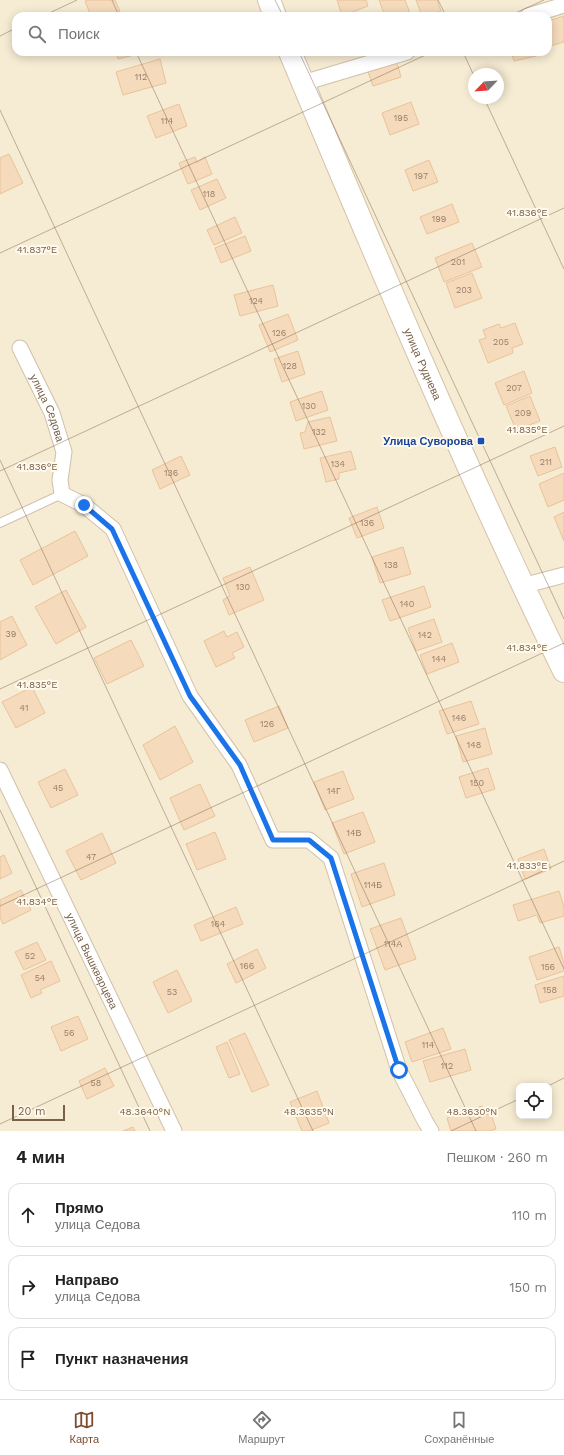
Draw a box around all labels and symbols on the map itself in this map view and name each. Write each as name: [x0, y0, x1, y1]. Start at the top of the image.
north arrow: [468, 68, 504, 104]
house number: 112: [135, 72, 147, 82]
house number: 195: [394, 113, 408, 123]
house number: 114: [161, 116, 174, 126]
house number: 197: [414, 171, 428, 181]
house number: 118: [203, 189, 215, 199]
text: 41.836°E: [506, 207, 548, 218]
house number: 199: [432, 214, 446, 224]
text: 41.837°E: [17, 244, 57, 255]
house number: 201: [451, 257, 465, 267]
house number: 203: [456, 285, 472, 295]
house number: 124: [249, 296, 263, 306]
street label: улица Руднева: [401, 326, 445, 403]
house number: 126: [272, 328, 286, 338]
house number: 205: [493, 337, 509, 347]
house number: 128: [283, 361, 297, 371]
street label: улица Седова: [27, 372, 67, 444]
house number: 207: [506, 383, 522, 393]
house number: 130: [302, 401, 317, 411]
house number: 209: [515, 408, 531, 418]
text: 41.835°E: [506, 424, 548, 435]
house number: 132: [312, 427, 326, 437]
place label: Улица Суворова: [383, 435, 474, 448]
marker: Улица Суворова: [476, 436, 486, 446]
house number: 211: [540, 457, 552, 467]
house number: 134: [331, 459, 346, 469]
text: 41.836°E: [16, 461, 58, 472]
house number: 136: [164, 468, 178, 478]
route end: [75, 496, 93, 514]
house number: 136: [360, 518, 374, 528]
house number: 138: [384, 560, 398, 570]
house number: 130: [236, 582, 251, 592]
house number: 140: [400, 599, 415, 609]
house number: 39: [6, 629, 16, 639]
house number: 142: [418, 630, 432, 640]
text: 41.834°E: [506, 642, 548, 653]
house number: 144: [432, 654, 447, 664]
text: 41.835°E: [16, 679, 58, 690]
house number: 41: [20, 703, 28, 713]
house number: 146: [452, 713, 466, 723]
house number: 126: [260, 719, 274, 729]
house number: 148: [467, 740, 481, 750]
house number: 150: [470, 778, 485, 788]
house number: 45: [53, 783, 63, 793]
house number: 14Г: [327, 786, 341, 796]
house number: 14В: [346, 828, 362, 838]
house number: 47: [86, 852, 96, 862]
text: 41.833°E: [506, 860, 548, 871]
house number: 114Б: [364, 880, 382, 890]
text: 41.834°E: [16, 896, 58, 907]
street label: улица Вышкварцева: [63, 911, 121, 1012]
house number: 164: [211, 919, 226, 929]
house number: 114А: [384, 939, 402, 949]
house number: 52: [25, 951, 35, 961]
house number: 166: [240, 961, 254, 971]
house number: 156: [541, 962, 555, 972]
house number: 54: [35, 973, 46, 983]
house number: 158: [543, 985, 557, 995]
house number: 53: [167, 987, 177, 997]
house number: 56: [64, 1028, 74, 1038]
house number: 114: [422, 1040, 435, 1050]
route start: [390, 1061, 408, 1079]
house number: 112: [441, 1061, 453, 1071]
house number: 58: [91, 1078, 101, 1088]
scale bar: [12, 1103, 65, 1122]
text: 48.3640°N: [119, 1106, 171, 1117]
text: 48.3635°N: [284, 1106, 334, 1117]
text: 48.3630°N: [447, 1106, 497, 1117]

